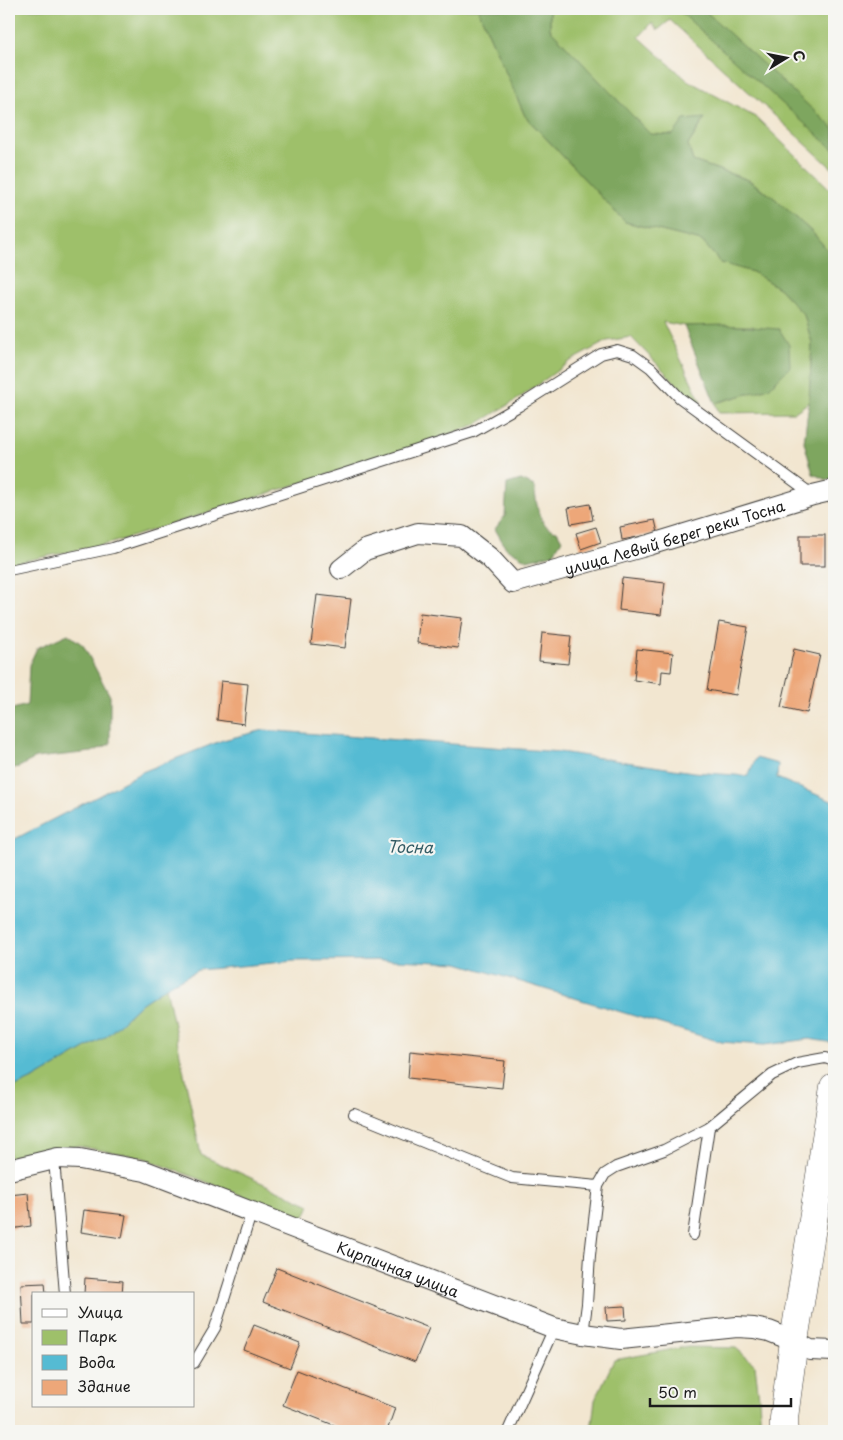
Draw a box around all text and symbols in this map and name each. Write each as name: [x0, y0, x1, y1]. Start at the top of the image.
north arrow: [760, 32, 810, 82]
text: С: [788, 49, 811, 63]
street label: улица Левый берег реки Тосна: [562, 493, 788, 580]
water label: Тосна: [387, 834, 434, 858]
street label: Кирпичная улица: [334, 1234, 463, 1302]
legend: [32, 1292, 195, 1408]
text: Улица: [78, 1300, 123, 1323]
text: Парк: [78, 1324, 117, 1347]
text: Вода: [78, 1350, 116, 1373]
text: Здание: [78, 1374, 131, 1397]
scale bar: [650, 1375, 792, 1407]
text: 50 m: [658, 1380, 697, 1403]

